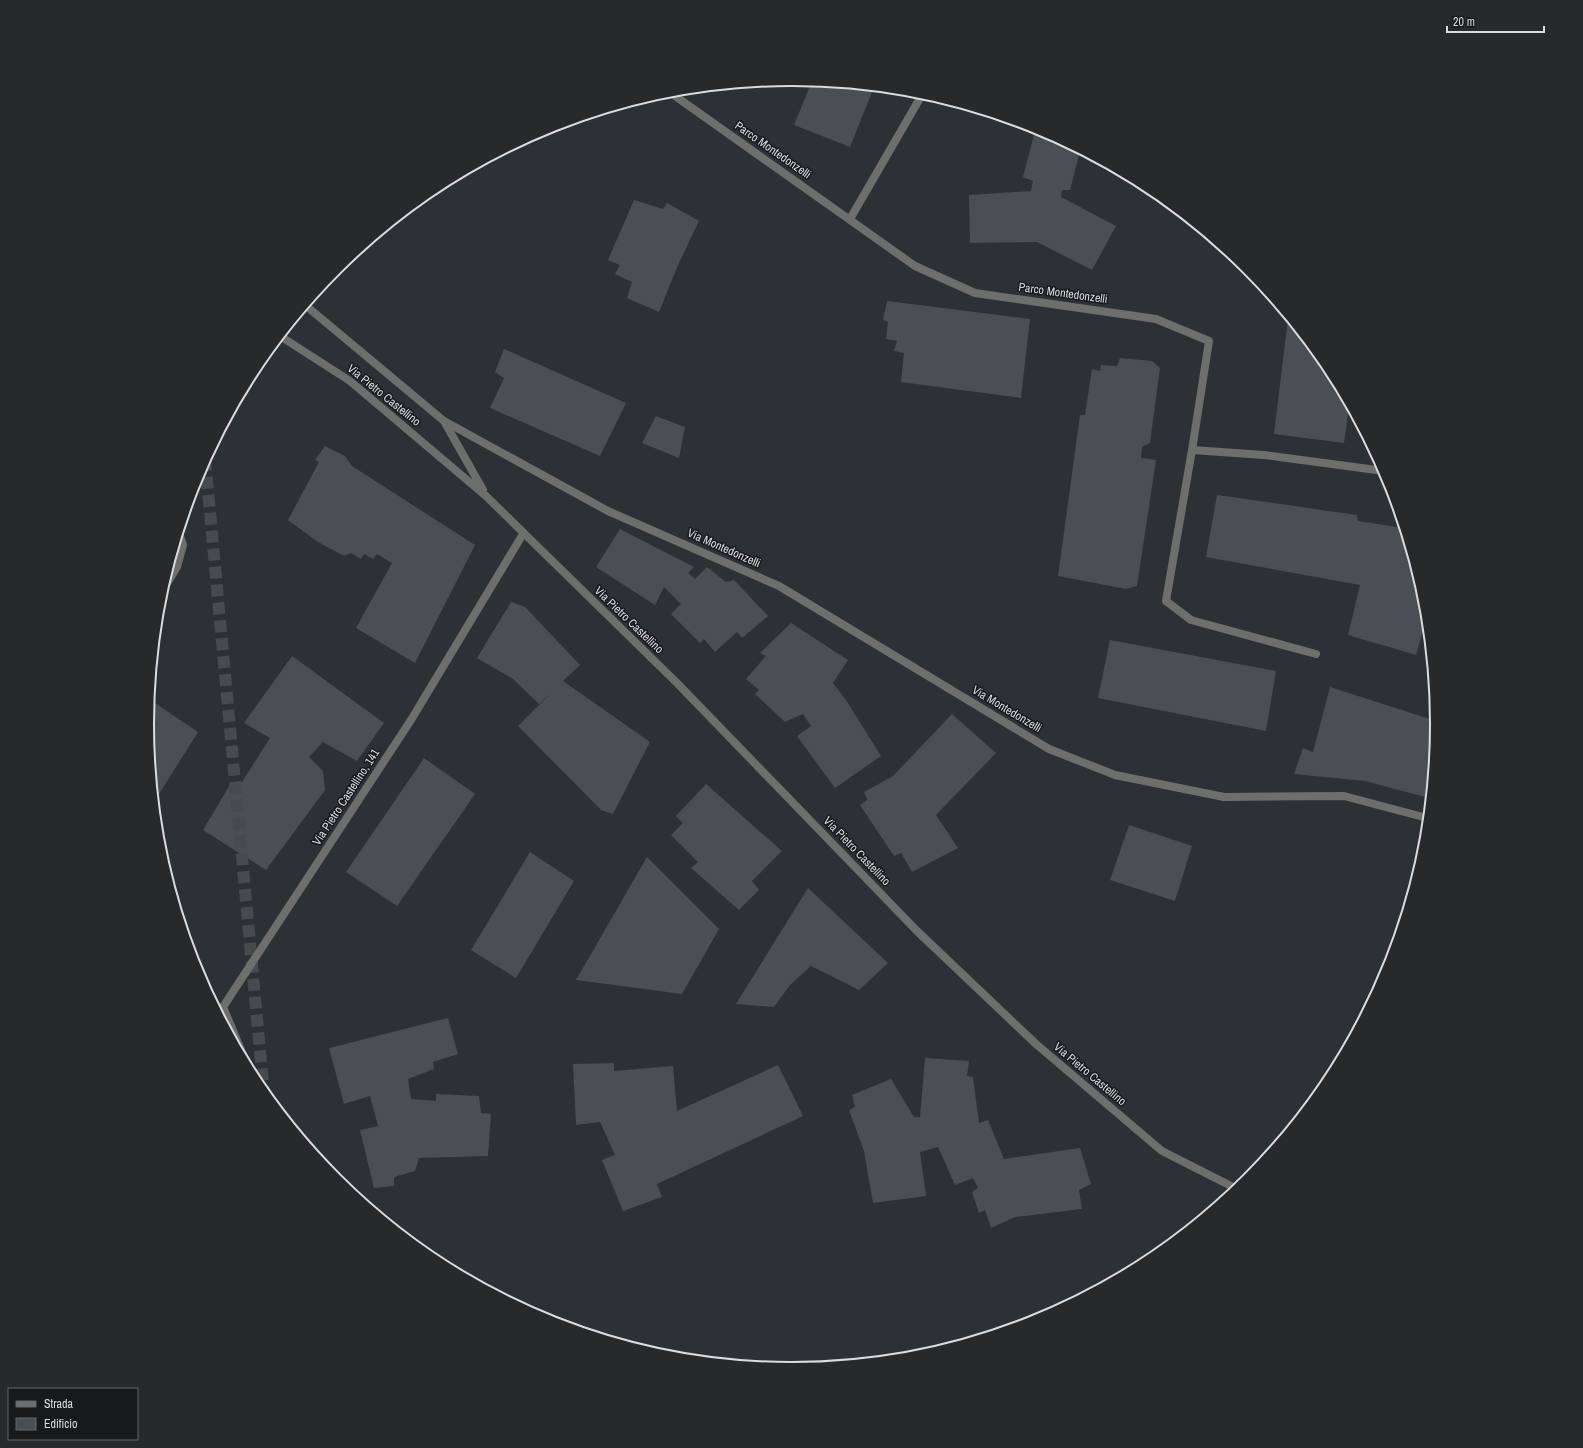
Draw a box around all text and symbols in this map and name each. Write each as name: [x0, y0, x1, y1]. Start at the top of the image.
scale bar: [1447, 8, 1544, 34]
text: 20 m: [1453, 14, 1475, 30]
street label: Parco Montedonzelli: [732, 118, 814, 182]
street label: Parco Montedonzelli: [1017, 279, 1109, 307]
street label: Via Pietro Castellino: [344, 360, 424, 430]
street label: Via Montedonzelli: [685, 525, 763, 571]
street label: Via Pietro Castellino: [591, 583, 667, 657]
street label: Via Montedonzelli: [969, 682, 1045, 736]
street label: Via Pietro Castellino, 141: [309, 745, 383, 848]
street label: Via Pietro Castellino: [820, 813, 894, 889]
street label: Via Pietro Castellino: [1050, 1039, 1130, 1109]
legend: [8, 1388, 138, 1440]
text: Strada: [44, 1396, 74, 1412]
text: Edificio: [44, 1416, 77, 1432]

